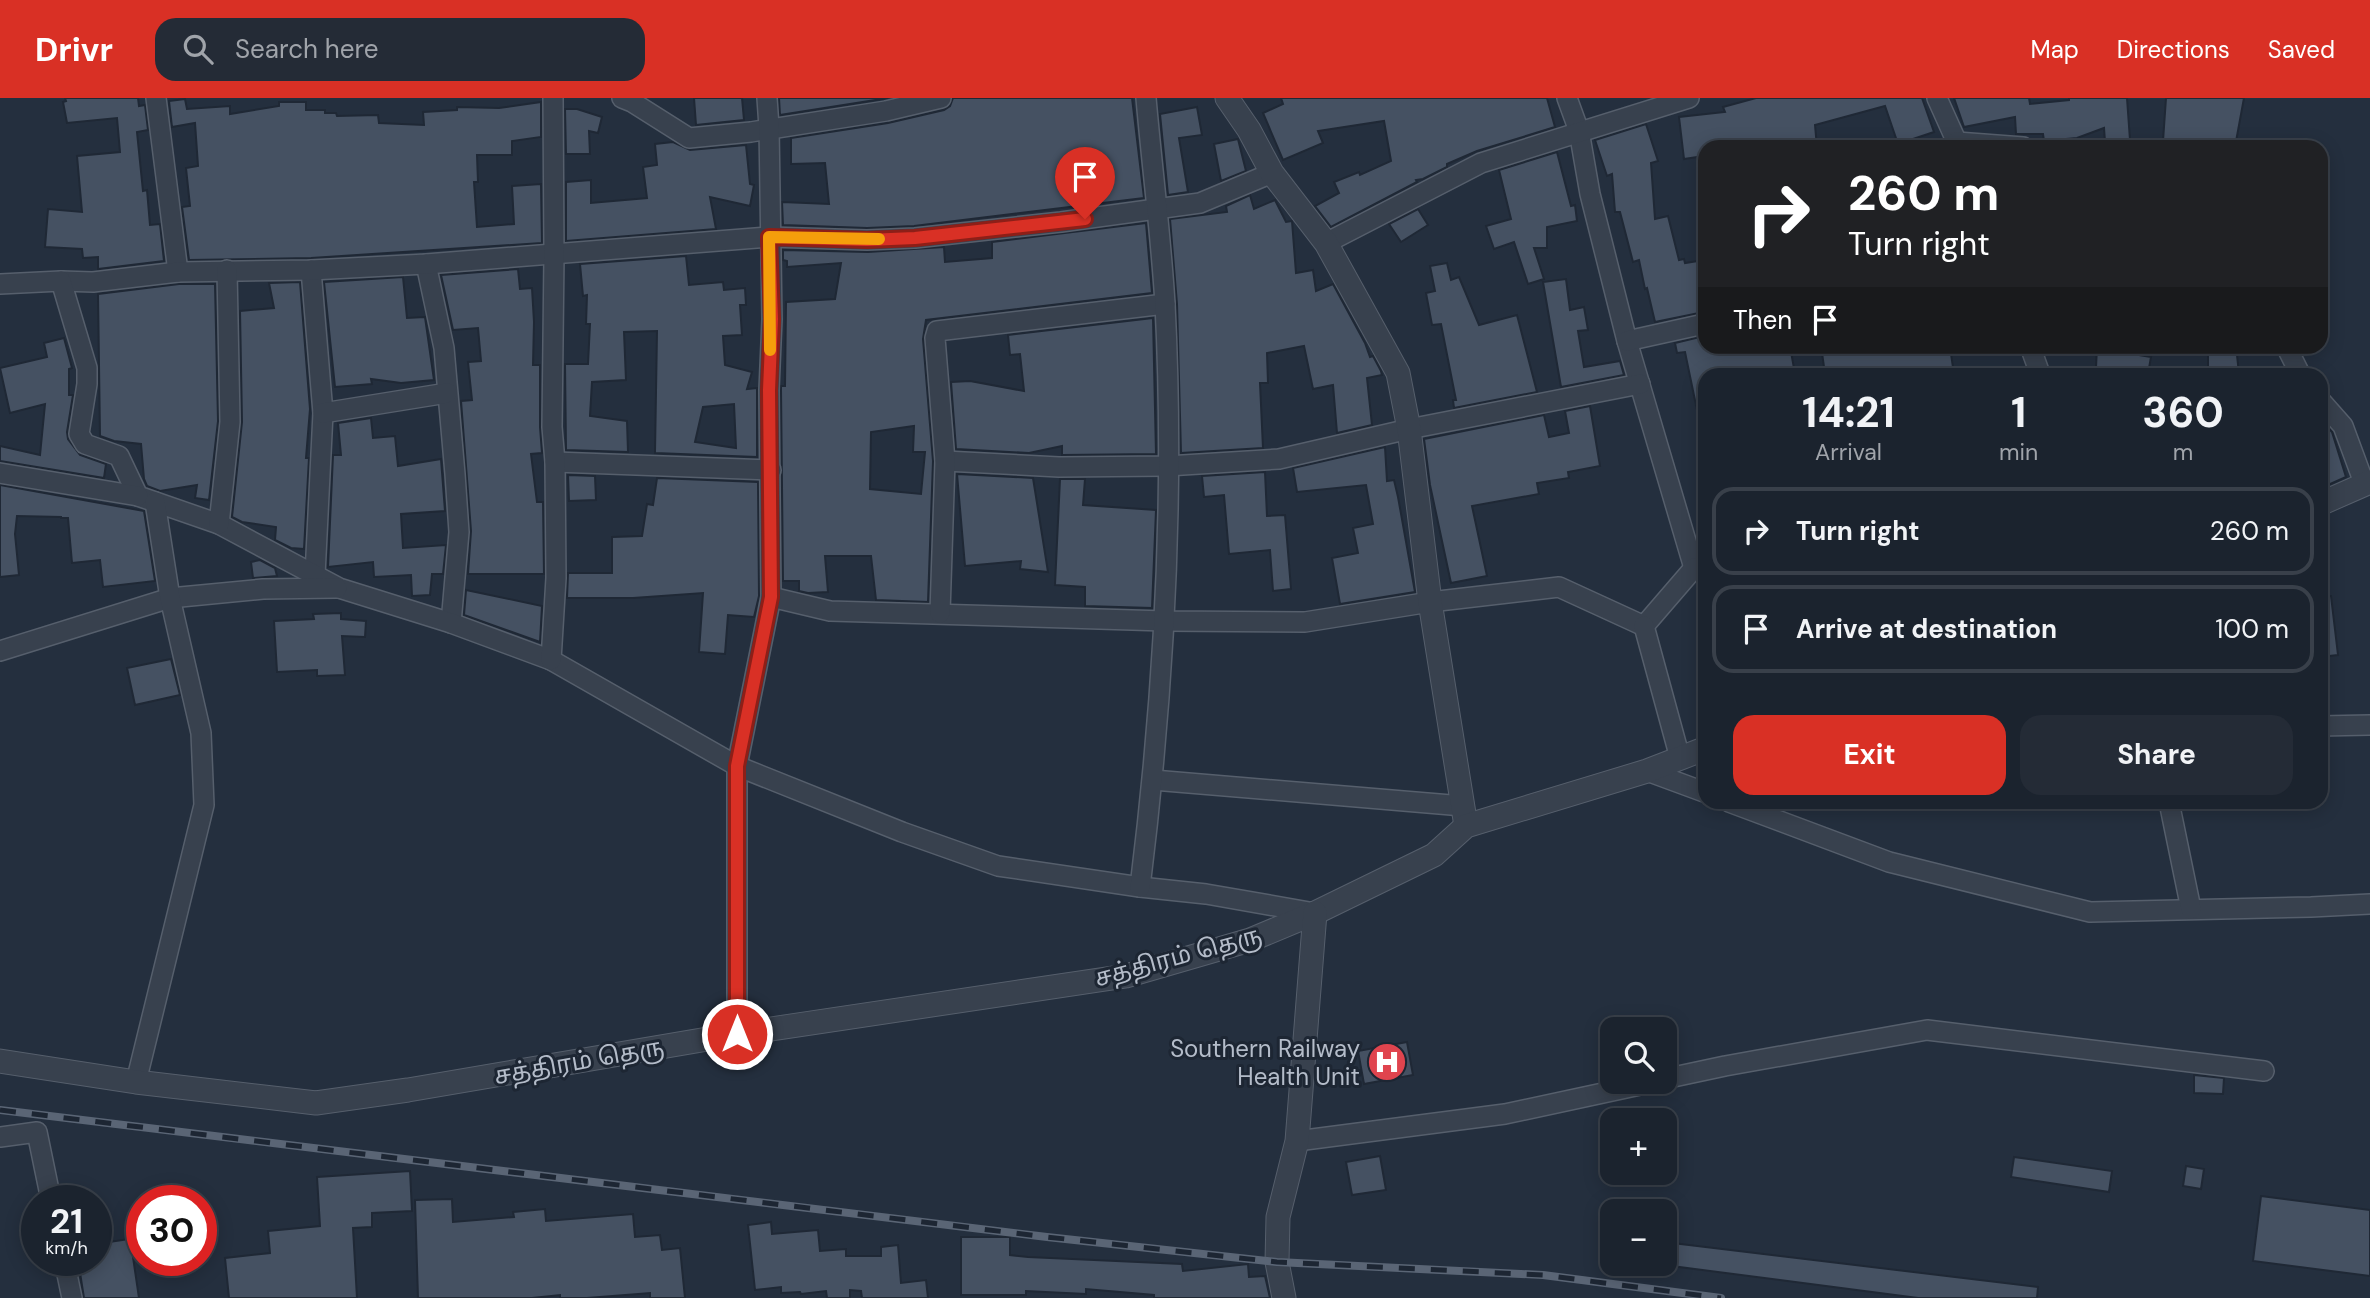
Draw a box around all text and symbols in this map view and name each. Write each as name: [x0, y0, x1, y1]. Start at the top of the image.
search box: [155, 18, 645, 81]
text: Drivr: [35, 28, 113, 71]
icon: search: [179, 30, 217, 68]
text: Search here: [235, 32, 378, 66]
text: Map: [2031, 34, 2079, 65]
text: Directions: [2117, 34, 2230, 65]
text: Saved: [2268, 34, 2335, 65]
pin: [1055, 147, 1115, 219]
icon: arrive: [1066, 158, 1104, 196]
text: 260 m: [1848, 161, 1999, 225]
icon: right: [1733, 168, 1824, 259]
text: Turn right: [1848, 223, 1990, 265]
icon: arrive: [1806, 301, 1844, 339]
text: Then: [1733, 303, 1792, 337]
text: 14:21: [1802, 385, 1895, 440]
text: 1: [2011, 385, 2026, 440]
text: 360: [2142, 385, 2224, 440]
text: Arrival: [1815, 437, 1882, 467]
text: min: [1999, 437, 2038, 467]
text: m: [2173, 437, 2193, 467]
icon: right: [1737, 512, 1775, 550]
text: Turn right: [1796, 514, 1920, 548]
text: 260 m: [2210, 514, 2289, 548]
icon: arrive: [1737, 610, 1775, 648]
text: Arrive at destination: [1796, 612, 2057, 646]
text: 100 m: [2215, 612, 2289, 646]
button: Exit: [1733, 715, 2006, 795]
button: Share: [2020, 715, 2293, 795]
street label: சத்திரம் தெரு: [1091, 919, 1265, 994]
position arrow: [700, 997, 774, 1071]
map controls: [1600, 1017, 1677, 1276]
button: search: [1600, 1017, 1677, 1094]
street label: சத்திரம் தெரு: [492, 1031, 666, 1092]
place label: Southern Railway Health Unit: [1170, 1033, 1360, 1092]
hospital icon: Southern Railway Health Unit: [1366, 1041, 1408, 1083]
button: +: [1600, 1108, 1677, 1185]
speed limit sign: 30: [126, 1185, 217, 1276]
text: 21: [50, 1198, 83, 1244]
button: −: [1600, 1199, 1677, 1276]
text: km/h: [45, 1236, 88, 1260]

